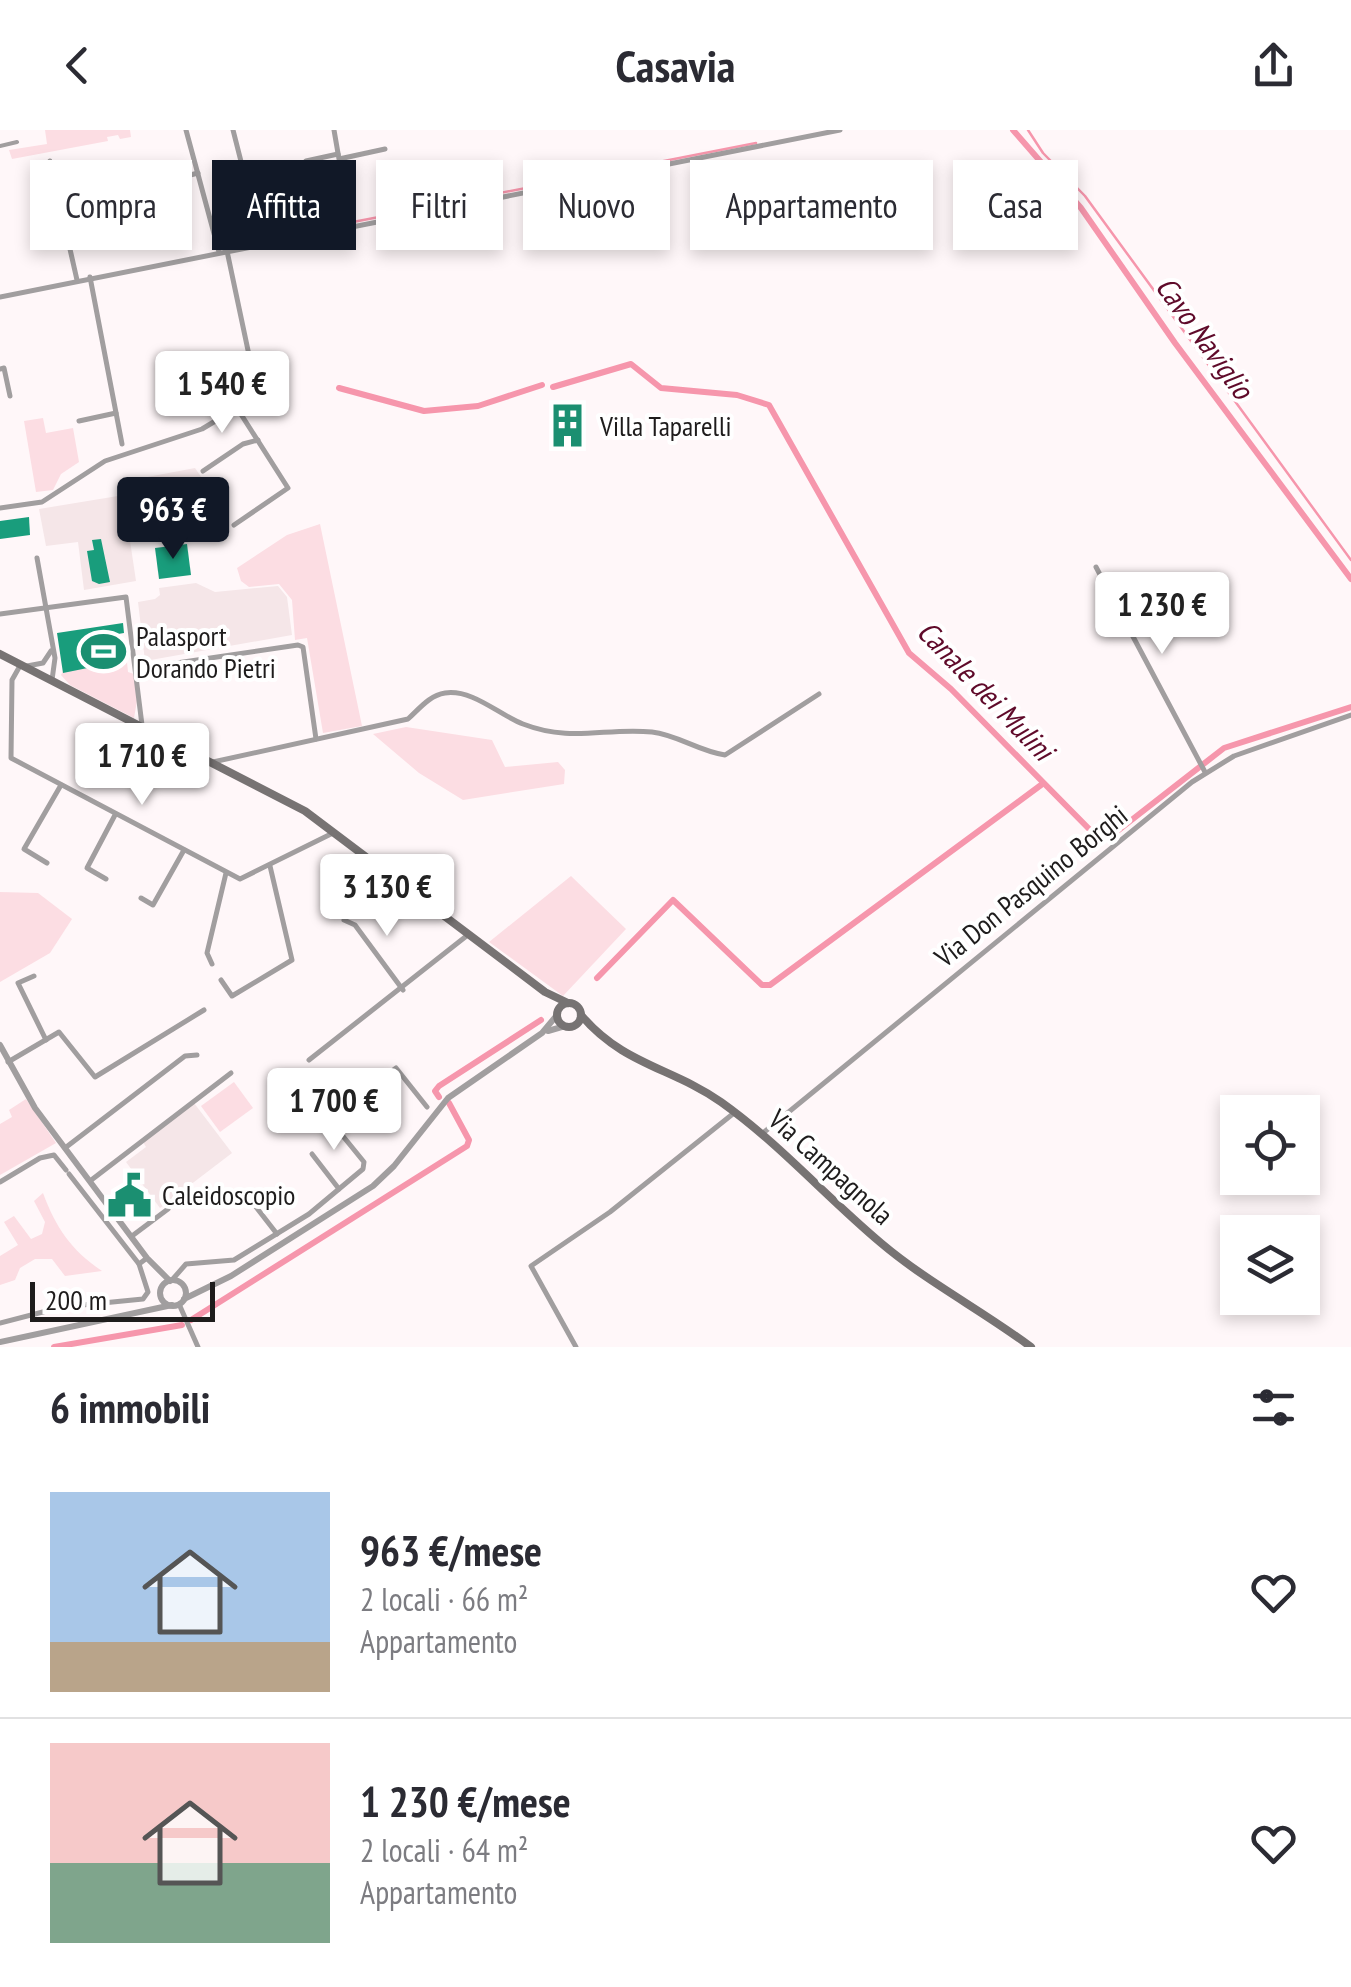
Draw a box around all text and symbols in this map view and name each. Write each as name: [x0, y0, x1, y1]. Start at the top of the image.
text: Casavia: [616, 36, 735, 94]
icon: back: [50, 38, 105, 93]
icon: share: [1246, 38, 1301, 93]
chip: Compra: [30, 160, 192, 250]
chip: Affitta: [212, 160, 356, 250]
chip: Filtri: [376, 160, 503, 250]
chip: Nuovo: [523, 160, 670, 250]
chip: Appartamento: [690, 160, 933, 250]
chip: Casa: [953, 160, 1078, 250]
water label: Cavo Naviglio: [1148, 268, 1264, 408]
pin: 1 540 €: [130, 351, 314, 436]
text: 1 540 €: [177, 362, 267, 404]
building icon: Villa Taparelli: [543, 402, 591, 450]
place label: Villa Taparelli: [599, 407, 732, 444]
pin: 963 €: [103, 477, 243, 562]
text: 963 €: [139, 488, 207, 530]
pin: 1 230 €: [1070, 572, 1254, 657]
text: 1 230 €: [1117, 583, 1207, 625]
water label: Canale dei Mulini: [910, 612, 1065, 771]
place label: Palasport Dorando Pietri: [136, 617, 276, 686]
sports icon: Palasport Dorando Pietri: [79, 628, 127, 676]
pin: 1 710 €: [50, 723, 234, 808]
text: 1 710 €: [97, 734, 187, 776]
street label: Via Don Pasquino Borghi: [926, 796, 1135, 975]
pin: 3 130 €: [295, 854, 479, 939]
text: 3 130 €: [342, 865, 432, 907]
pin: 1 700 €: [242, 1068, 426, 1153]
text: 1 700 €: [289, 1079, 379, 1121]
map controls: [1220, 1095, 1320, 1315]
button: locate: [1220, 1095, 1320, 1195]
street label: Via Campagnola: [760, 1100, 902, 1232]
public building icon: Caleidoscopio: [105, 1171, 153, 1219]
place label: Caleidoscopio: [162, 1176, 295, 1213]
button: layers: [1220, 1215, 1320, 1315]
scale bar: [30, 1277, 215, 1322]
text: 200 m: [45, 1281, 107, 1318]
text: 6 immobili: [50, 1380, 210, 1435]
icon: filters: [1246, 1380, 1301, 1435]
text: 963 €/mese: [360, 1523, 542, 1578]
icon: home: [130, 1532, 250, 1652]
icon: heart: [1246, 1565, 1301, 1620]
text: 2 locali · 66 m²: [360, 1578, 528, 1620]
text: Appartamento: [360, 1620, 517, 1662]
text: 1 230 €/mese: [360, 1774, 571, 1829]
icon: home: [130, 1783, 250, 1903]
icon: heart: [1246, 1816, 1301, 1871]
text: 2 locali · 64 m²: [360, 1829, 528, 1871]
text: Appartamento: [360, 1871, 517, 1913]

